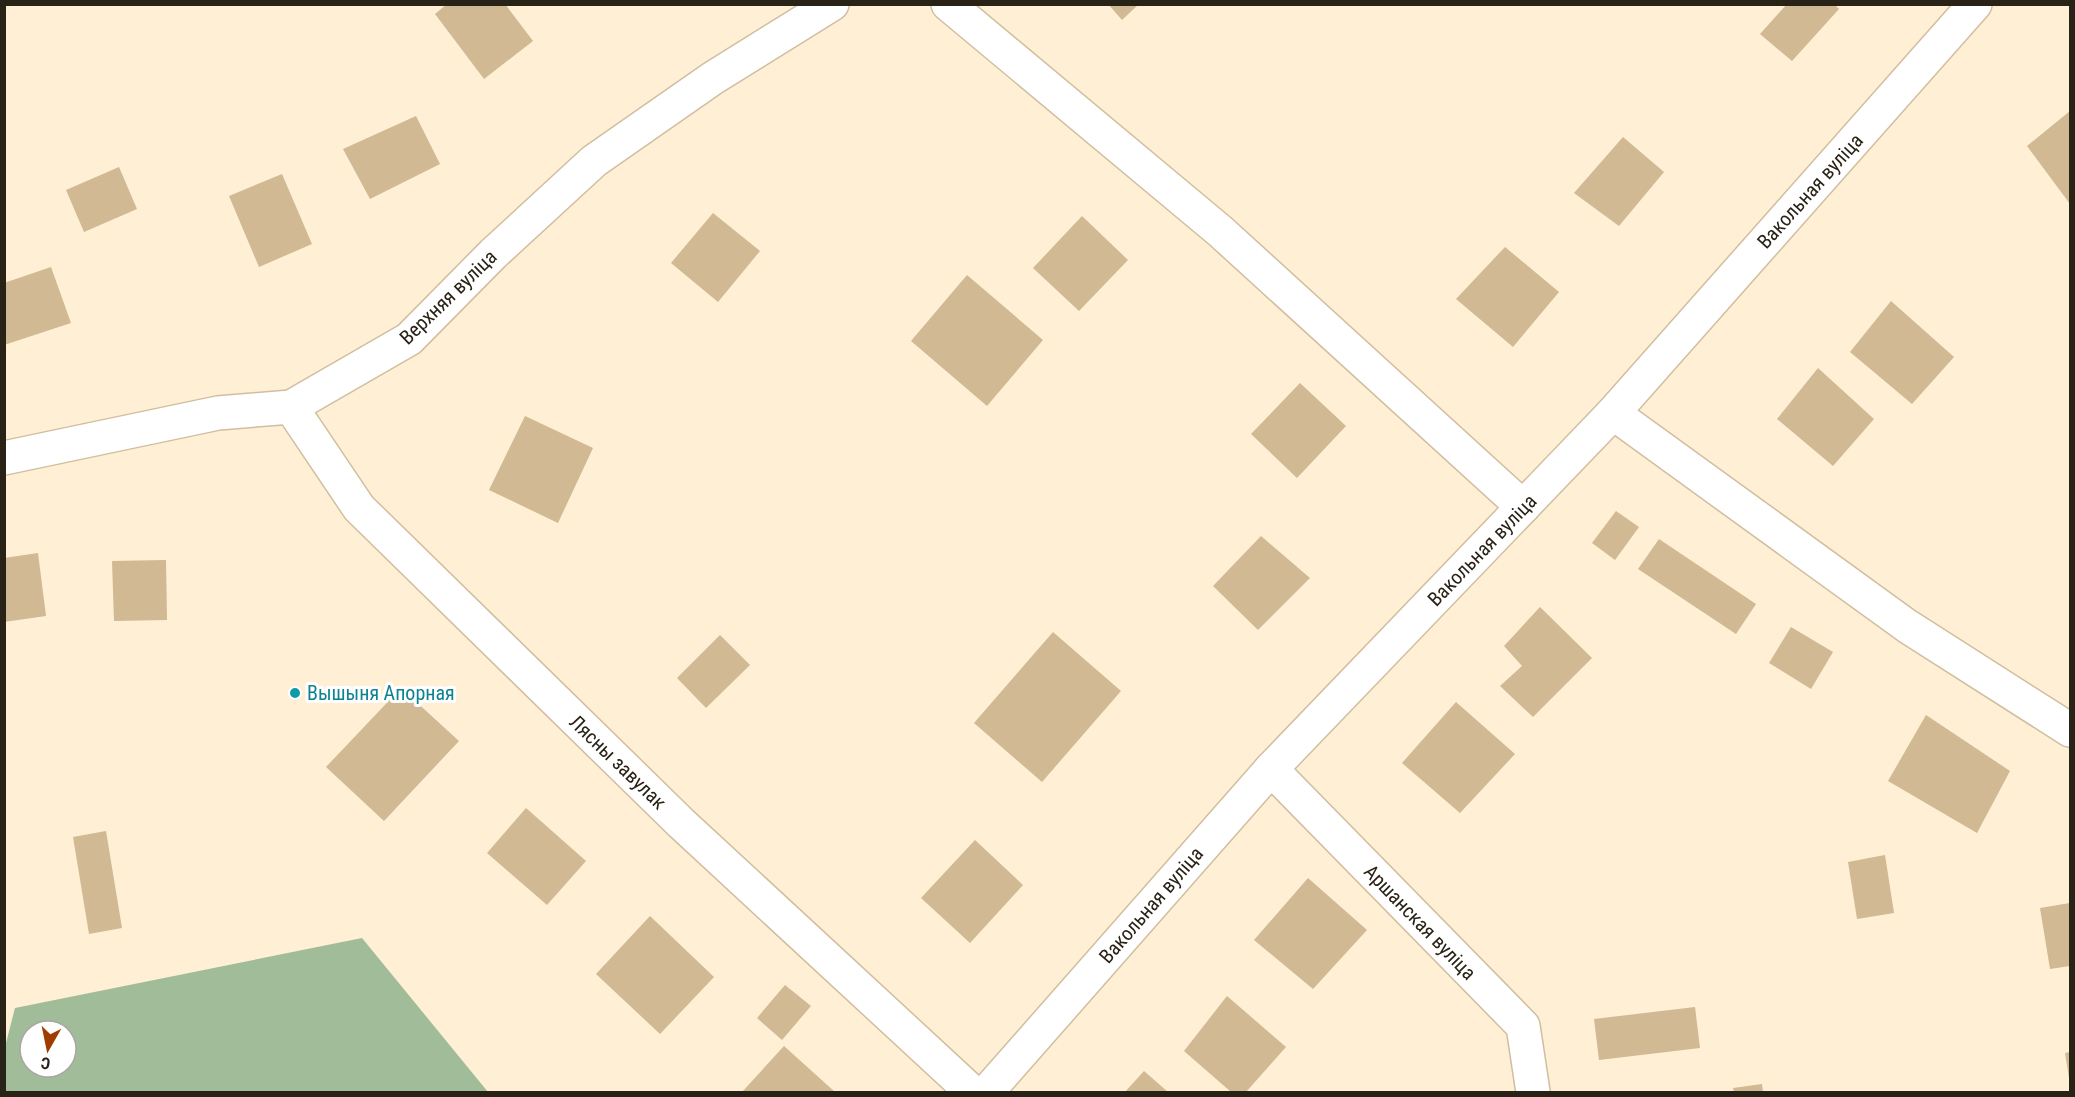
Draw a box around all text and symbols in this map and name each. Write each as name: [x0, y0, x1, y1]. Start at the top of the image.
street label: Вакольная вуліца: [1752, 129, 1868, 253]
street label: Верхняя вуліца: [394, 245, 502, 349]
street label: Вакольная вуліца: [1423, 489, 1541, 611]
place label: Вышыня Апорная: [307, 681, 455, 705]
marker: Вышыня Апорная: [288, 686, 302, 700]
street label: Лясны завулак: [565, 710, 672, 814]
street label: Вакольная вуліца: [1094, 842, 1208, 968]
street label: Аршанская вуліца: [1359, 859, 1481, 985]
north arrow: [18, 1019, 78, 1079]
text: С: [40, 1053, 52, 1073]

